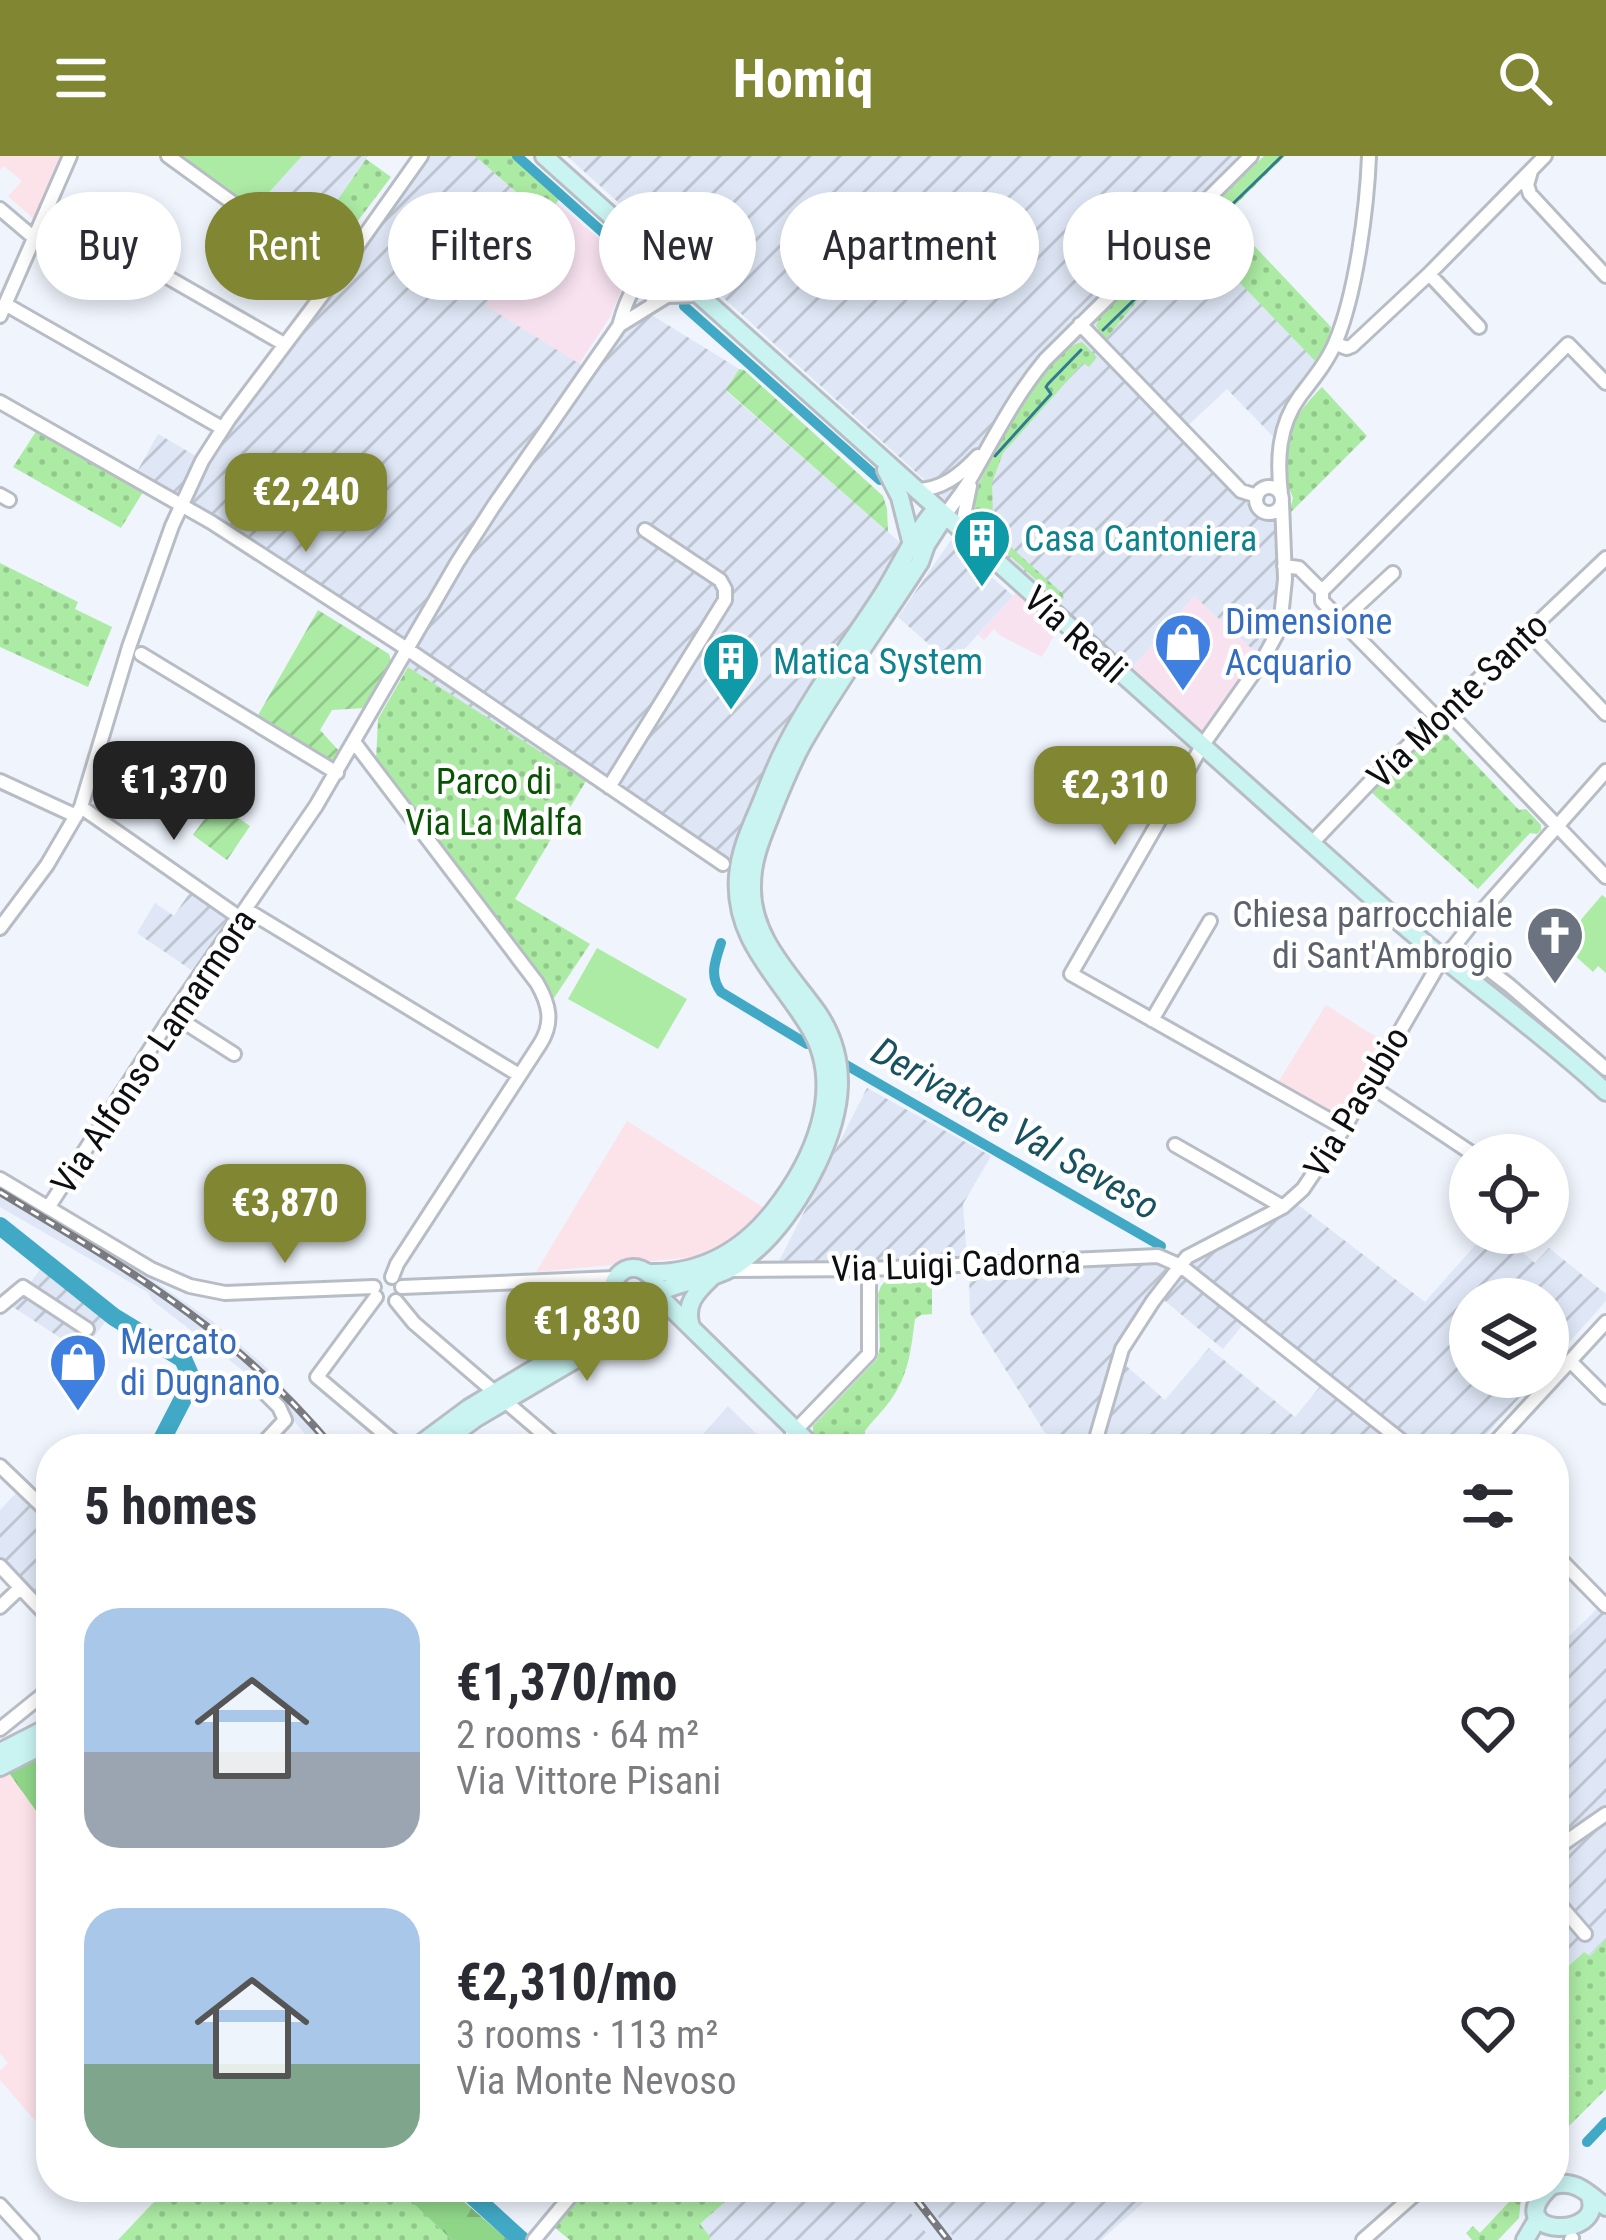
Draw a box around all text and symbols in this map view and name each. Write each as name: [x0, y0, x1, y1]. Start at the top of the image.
icon: menu: [48, 45, 114, 111]
icon: search: [1492, 45, 1558, 111]
text: Homiq: [733, 47, 873, 110]
chip: Buy: [36, 192, 181, 300]
chip: Rent: [205, 192, 364, 300]
chip: Filters: [388, 192, 575, 300]
chip: New: [599, 192, 756, 300]
chip: Apartment: [780, 192, 1039, 300]
chip: House: [1063, 192, 1254, 300]
pin: €2,240: [208, 453, 404, 555]
text: €2,240: [252, 469, 360, 515]
building icon: Casa Cantoniera: [951, 507, 1013, 589]
place label: Casa Cantoniera: [1024, 518, 1257, 560]
street label: Via Reali: [1015, 578, 1135, 692]
place label: Dimensione Acquario: [1225, 601, 1392, 684]
street label: Via Monte Santo: [1359, 604, 1557, 797]
shop icon: Dimensione Acquario: [1152, 611, 1214, 693]
building icon: Matica System: [700, 630, 762, 712]
place label: Matica System: [773, 641, 983, 683]
pin: €1,370: [76, 741, 272, 843]
pin: €2,310: [1017, 746, 1213, 848]
text: €1,370: [120, 757, 228, 803]
park label: Parco di Via La Malfa: [405, 761, 583, 844]
text: €2,310: [1061, 762, 1169, 808]
place label: Chiesa parrocchiale di Sant'Ambrogio: [1232, 894, 1513, 977]
street label: Via Alfonso Lamarmora: [43, 901, 265, 1202]
church icon: Chiesa parrocchiale di Sant'Ambrogio: [1524, 904, 1586, 986]
street label: Via Pasubio: [1295, 1019, 1418, 1186]
water label: Derivatore Val Seveso: [864, 1028, 1167, 1230]
map controls: [1449, 1134, 1569, 1398]
button: locate: [1449, 1134, 1569, 1254]
pin: €3,870: [187, 1164, 383, 1266]
text: €3,870: [231, 1180, 339, 1226]
street label: Via Luigi Cadorna: [831, 1240, 1081, 1290]
button: layers: [1449, 1278, 1569, 1398]
pin: €1,830: [489, 1282, 685, 1384]
text: €1,830: [533, 1298, 641, 1344]
place label: Mercato di Dugnano: [120, 1321, 280, 1404]
shop icon: Mercato di Dugnano: [47, 1331, 109, 1413]
icon: filters: [1455, 1473, 1521, 1539]
text: 5 homes: [84, 1477, 257, 1536]
text: €1,370/mo: [456, 1653, 677, 1712]
icon: home: [180, 1656, 324, 1800]
icon: heart: [1455, 1695, 1521, 1761]
text: 2 rooms · 64 m²: [456, 1712, 699, 1758]
text: Via Vittore Pisani: [456, 1758, 721, 1804]
text: €2,310/mo: [456, 1953, 677, 2012]
icon: home: [180, 1956, 324, 2100]
icon: heart: [1455, 1995, 1521, 2061]
text: 3 rooms · 113 m²: [456, 2012, 718, 2058]
text: Via Monte Nevoso: [456, 2058, 737, 2104]

